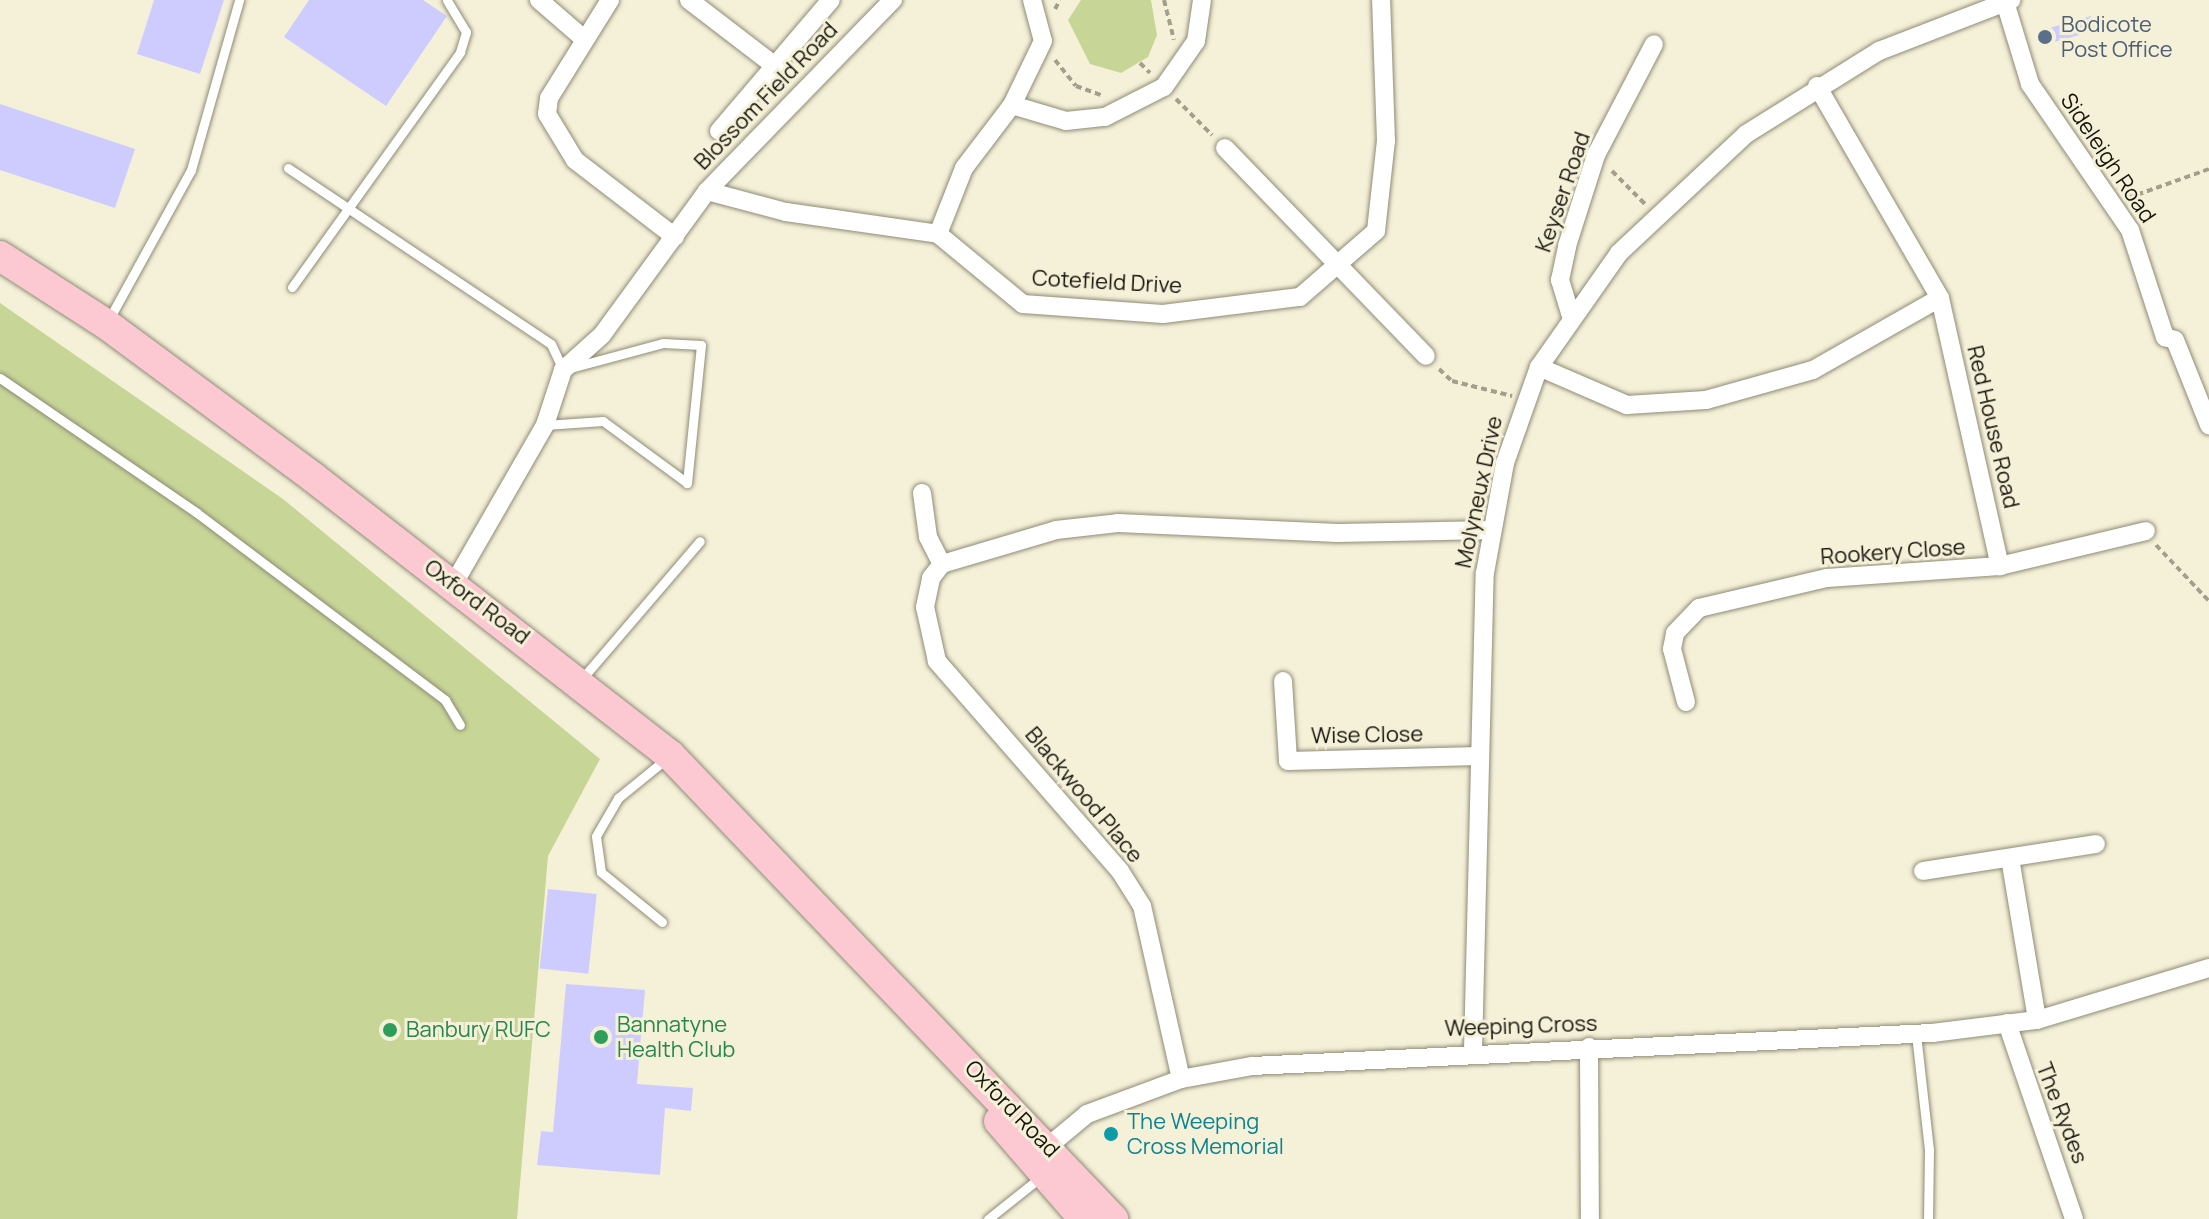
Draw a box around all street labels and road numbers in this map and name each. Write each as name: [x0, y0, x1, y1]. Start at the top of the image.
street label: Blossom Field Road: [689, 17, 843, 175]
street label: Sideleigh Road: [2055, 88, 2161, 228]
street label: Keyser Road: [1530, 128, 1596, 256]
street label: Cotefield Drive: [1031, 265, 1183, 299]
street label: Red House Road: [1961, 343, 2025, 511]
street label: Molyneux Drive: [1450, 414, 1508, 570]
street label: Rookery Close: [1820, 534, 1966, 570]
street label: Oxford Road: [419, 554, 535, 650]
street label: Wise Close: [1311, 721, 1423, 749]
street label: Blackwood Place: [1020, 722, 1148, 868]
street label: Weeping Cross: [1444, 1010, 1598, 1042]
street label: Oxford Road: [959, 1055, 1065, 1163]
street label: The Rydes: [2031, 1059, 2093, 1167]

